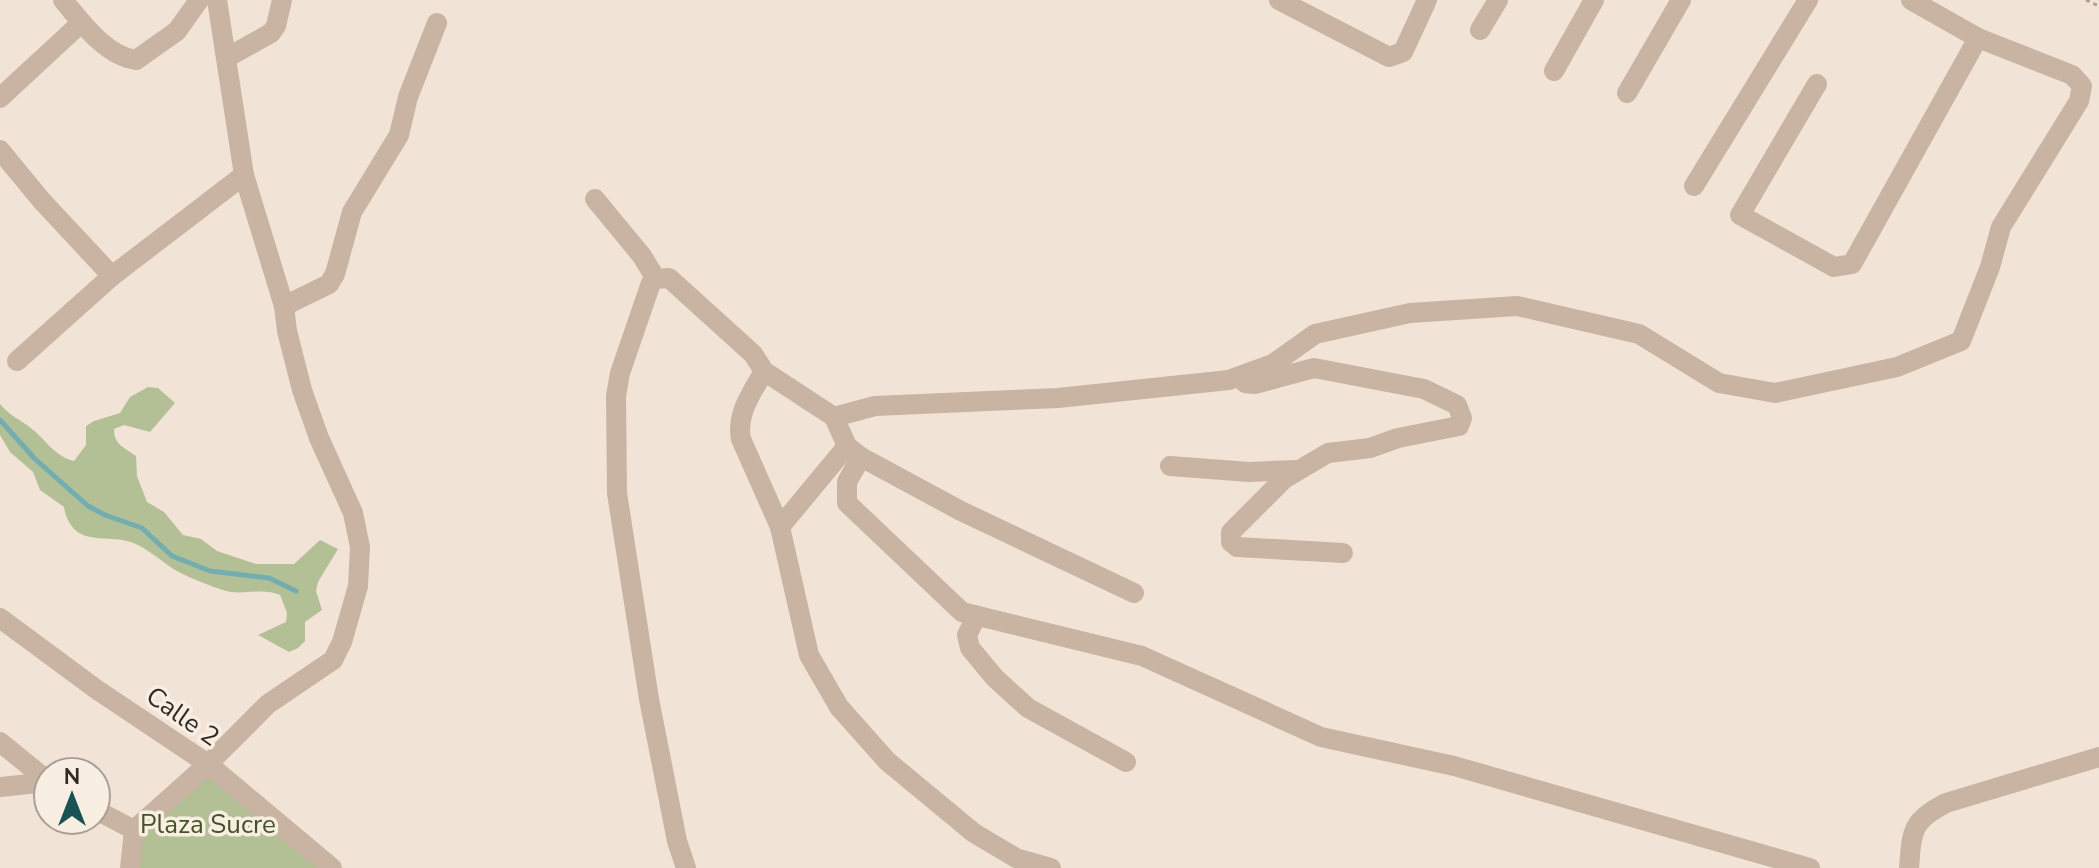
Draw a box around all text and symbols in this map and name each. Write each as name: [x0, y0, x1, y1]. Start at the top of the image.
street label: Calle 2: [139, 678, 226, 754]
north arrow: [32, 756, 112, 836]
text: N: [64, 762, 80, 792]
park label: Plaza Sucre: [140, 807, 276, 842]

